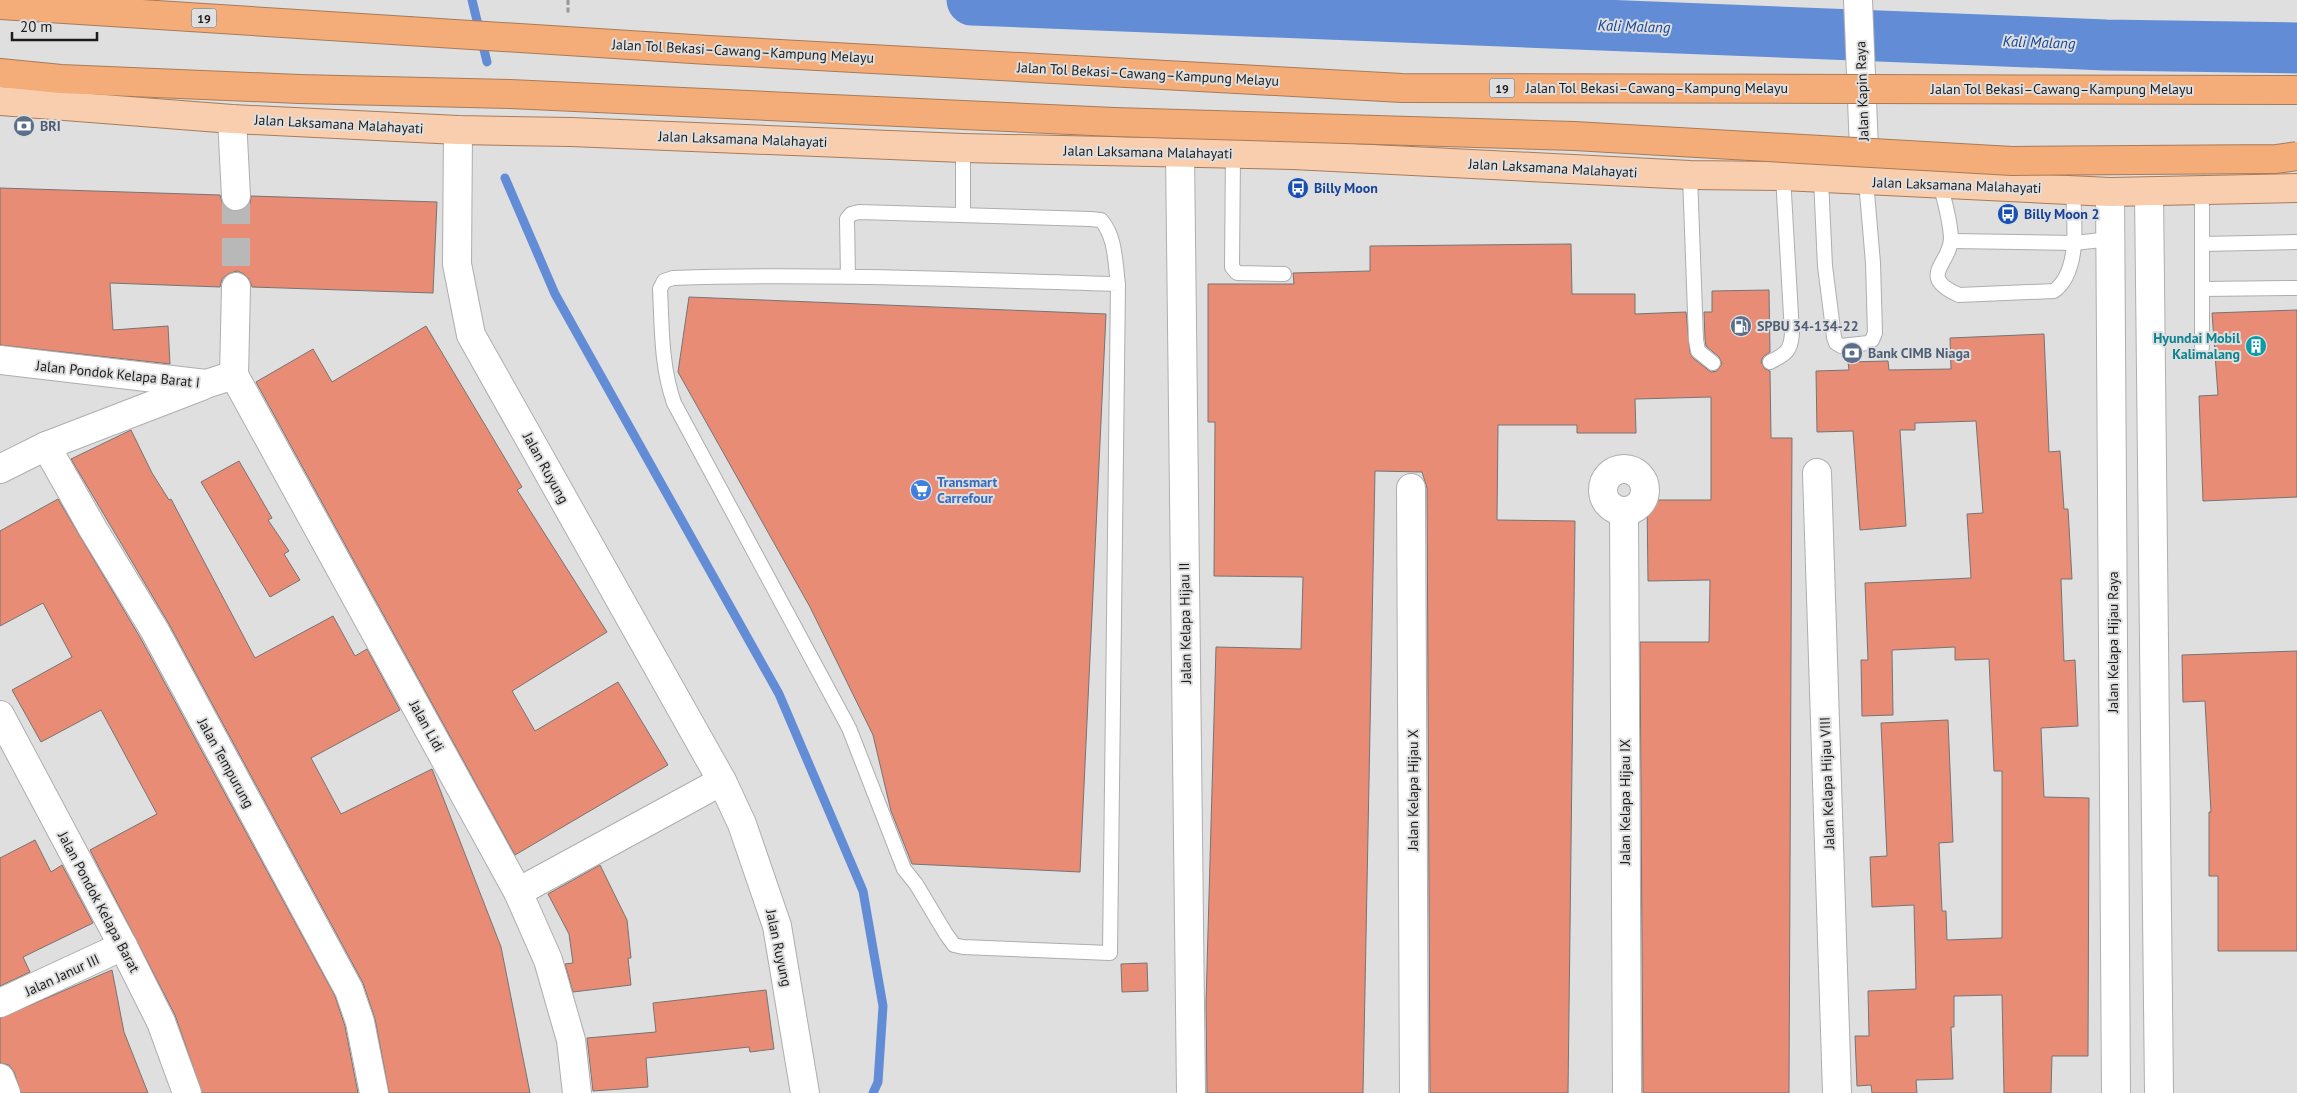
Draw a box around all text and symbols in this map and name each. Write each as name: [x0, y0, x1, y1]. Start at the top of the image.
road number: 19: [192, 8, 216, 28]
scale bar: [12, 10, 98, 42]
water label: Kali Malang: [1597, 15, 1671, 37]
text: 20 m: [20, 17, 53, 36]
water label: Kali Malang: [2002, 31, 2076, 53]
street label: Jalan Tol Bekasi–Cawang–Kampung Melayu: [611, 35, 874, 67]
street label: Jalan Kapin Raya: [1851, 41, 1873, 142]
street label: Jalan Tol Bekasi–Cawang–Kampung Melayu: [1016, 58, 1279, 90]
road number: 19: [1490, 78, 1514, 98]
street label: Jalan Tol Bekasi–Cawang–Kampung Melayu: [1525, 79, 1788, 97]
street label: Jalan Tol Bekasi–Cawang–Kampung Melayu: [1930, 80, 2193, 98]
street label: Jalan Laksamana Malahayati: [253, 111, 424, 137]
bank icon: BRI: [12, 114, 36, 138]
place label: BRI: [40, 117, 61, 135]
street label: Jalan Laksamana Malahayati: [657, 127, 828, 151]
street label: Jalan Laksamana Malahayati: [1062, 142, 1233, 162]
street label: Jalan Laksamana Malahayati: [1467, 155, 1638, 181]
street label: Jalan Laksamana Malahayati: [1871, 173, 2042, 197]
bus stop icon: Billy Moon: [1286, 176, 1310, 200]
place label: Billy Moon: [1314, 179, 1378, 197]
bus stop icon: Billy Moon 2: [1996, 202, 2020, 226]
place label: Billy Moon 2: [2024, 205, 2099, 223]
fuel station icon: SPBU 34-134-22: [1729, 314, 1753, 338]
place label: SPBU 34-134-22: [1757, 317, 1859, 335]
place label: Hyundai Mobil Kalimalang: [2153, 329, 2241, 363]
building icon: Hyundai Mobil Kalimalang: [2244, 334, 2268, 358]
bank icon: Bank CIMB Niaga: [1840, 341, 1864, 365]
place label: Bank CIMB Niaga: [1868, 344, 1970, 362]
street label: Jalan Pondok Kelapa Barat I: [34, 356, 201, 392]
street label: Jalan Ruyung: [519, 428, 573, 507]
place label: Transmart Carrefour: [937, 473, 997, 507]
supermarket icon: Transmart Carrefour: [909, 478, 933, 502]
street label: Jalan Kelapa Hijau II: [1175, 562, 1195, 685]
street label: Jalan Kelapa Hijau Raya: [2104, 571, 2122, 714]
street label: Jalan Lidi: [405, 696, 448, 755]
street label: Jalan Tempurung: [193, 714, 258, 811]
street label: Jalan Kelapa Hijau VIII: [1816, 716, 1838, 851]
street label: Jalan Kelapa Hijau X: [1404, 729, 1422, 852]
street label: Jalan Kelapa Hijau IX: [1616, 739, 1634, 866]
street label: Jalan Pondok Kelapa Barat: [54, 828, 144, 976]
street label: Jalan Ruyung: [762, 907, 796, 988]
street label: Jalan Janur III: [21, 950, 102, 1001]

